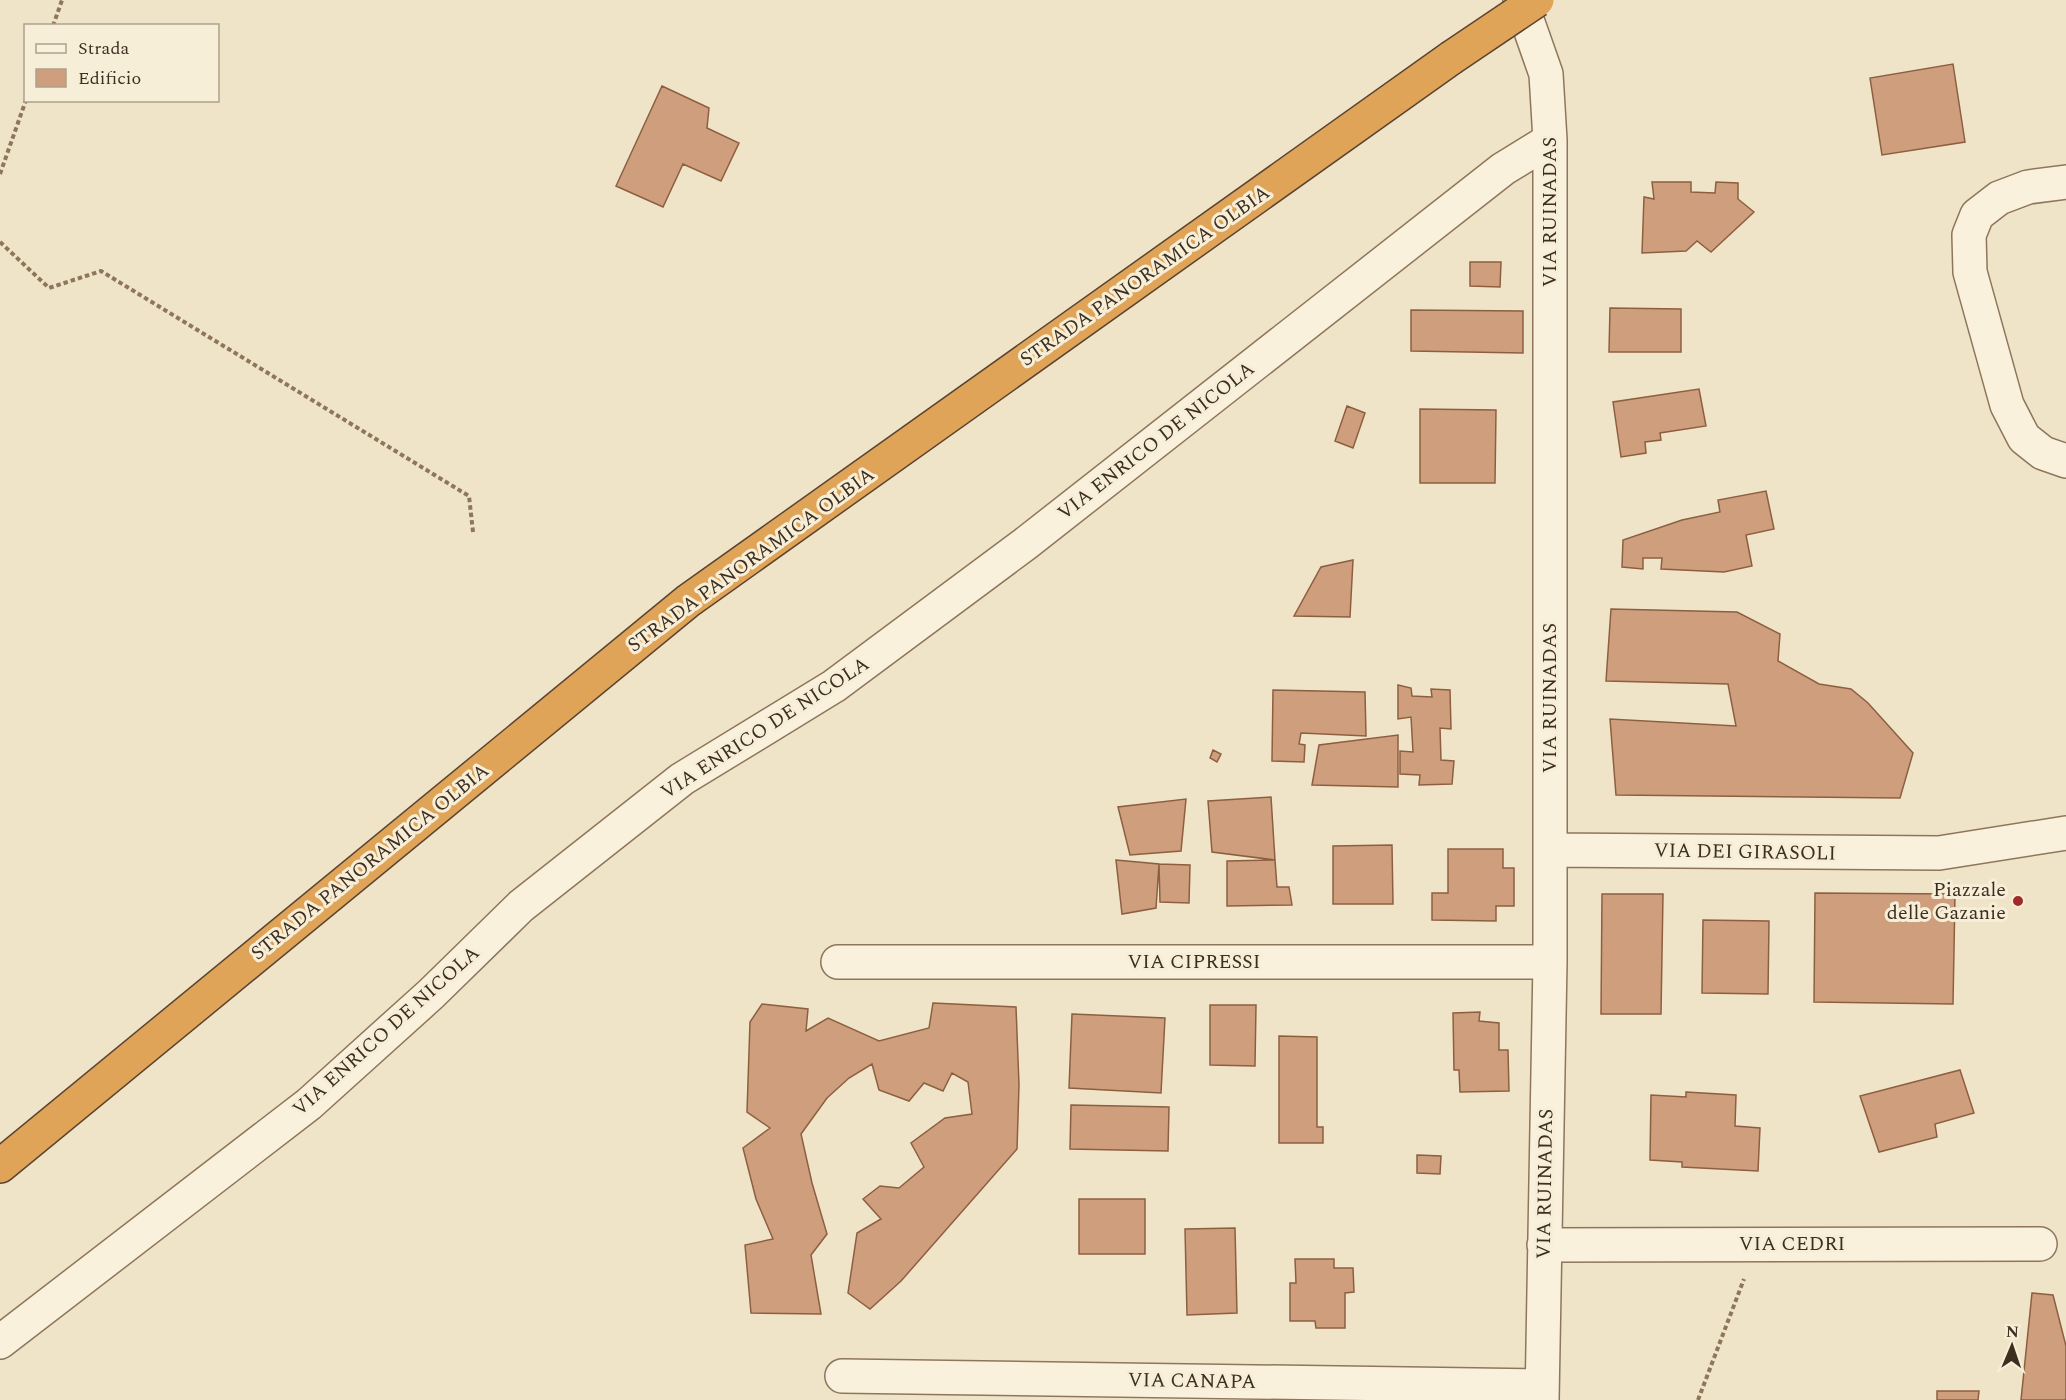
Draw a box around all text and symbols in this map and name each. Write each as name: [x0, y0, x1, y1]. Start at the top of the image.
legend: [24, 24, 219, 102]
text: Strada: [78, 35, 129, 62]
text: Edificio: [78, 65, 141, 92]
street label: VIA RUINADAS: [1535, 137, 1565, 287]
street label: STRADA PANORAMICA OLBIA: [1014, 178, 1276, 374]
street label: VIA ENRICO DE NICOLA: [1051, 354, 1261, 528]
street label: STRADA PANORAMICA OLBIA: [621, 460, 881, 660]
street label: VIA RUINADAS: [1535, 623, 1565, 773]
street label: VIA ENRICO DE NICOLA: [655, 649, 875, 807]
street label: STRADA PANORAMICA OLBIA: [244, 756, 496, 968]
street label: VIA DEI GIRASOLI: [1654, 835, 1836, 869]
place label: Piazzale delle Gazanie: [1887, 875, 2006, 928]
marker: Piazzale delle Gazanie: [2011, 894, 2025, 908]
street label: VIA ENRICO DE NICOLA: [286, 939, 486, 1123]
street label: VIA CIPRESSI: [1128, 947, 1260, 977]
street label: VIA RUINADAS: [1529, 1109, 1561, 1259]
street label: VIA CEDRI: [1739, 1229, 1845, 1259]
north arrow: [1982, 1316, 2042, 1376]
text: N: [2006, 1320, 2019, 1344]
street label: VIA CANAPA: [1128, 1365, 1256, 1397]

